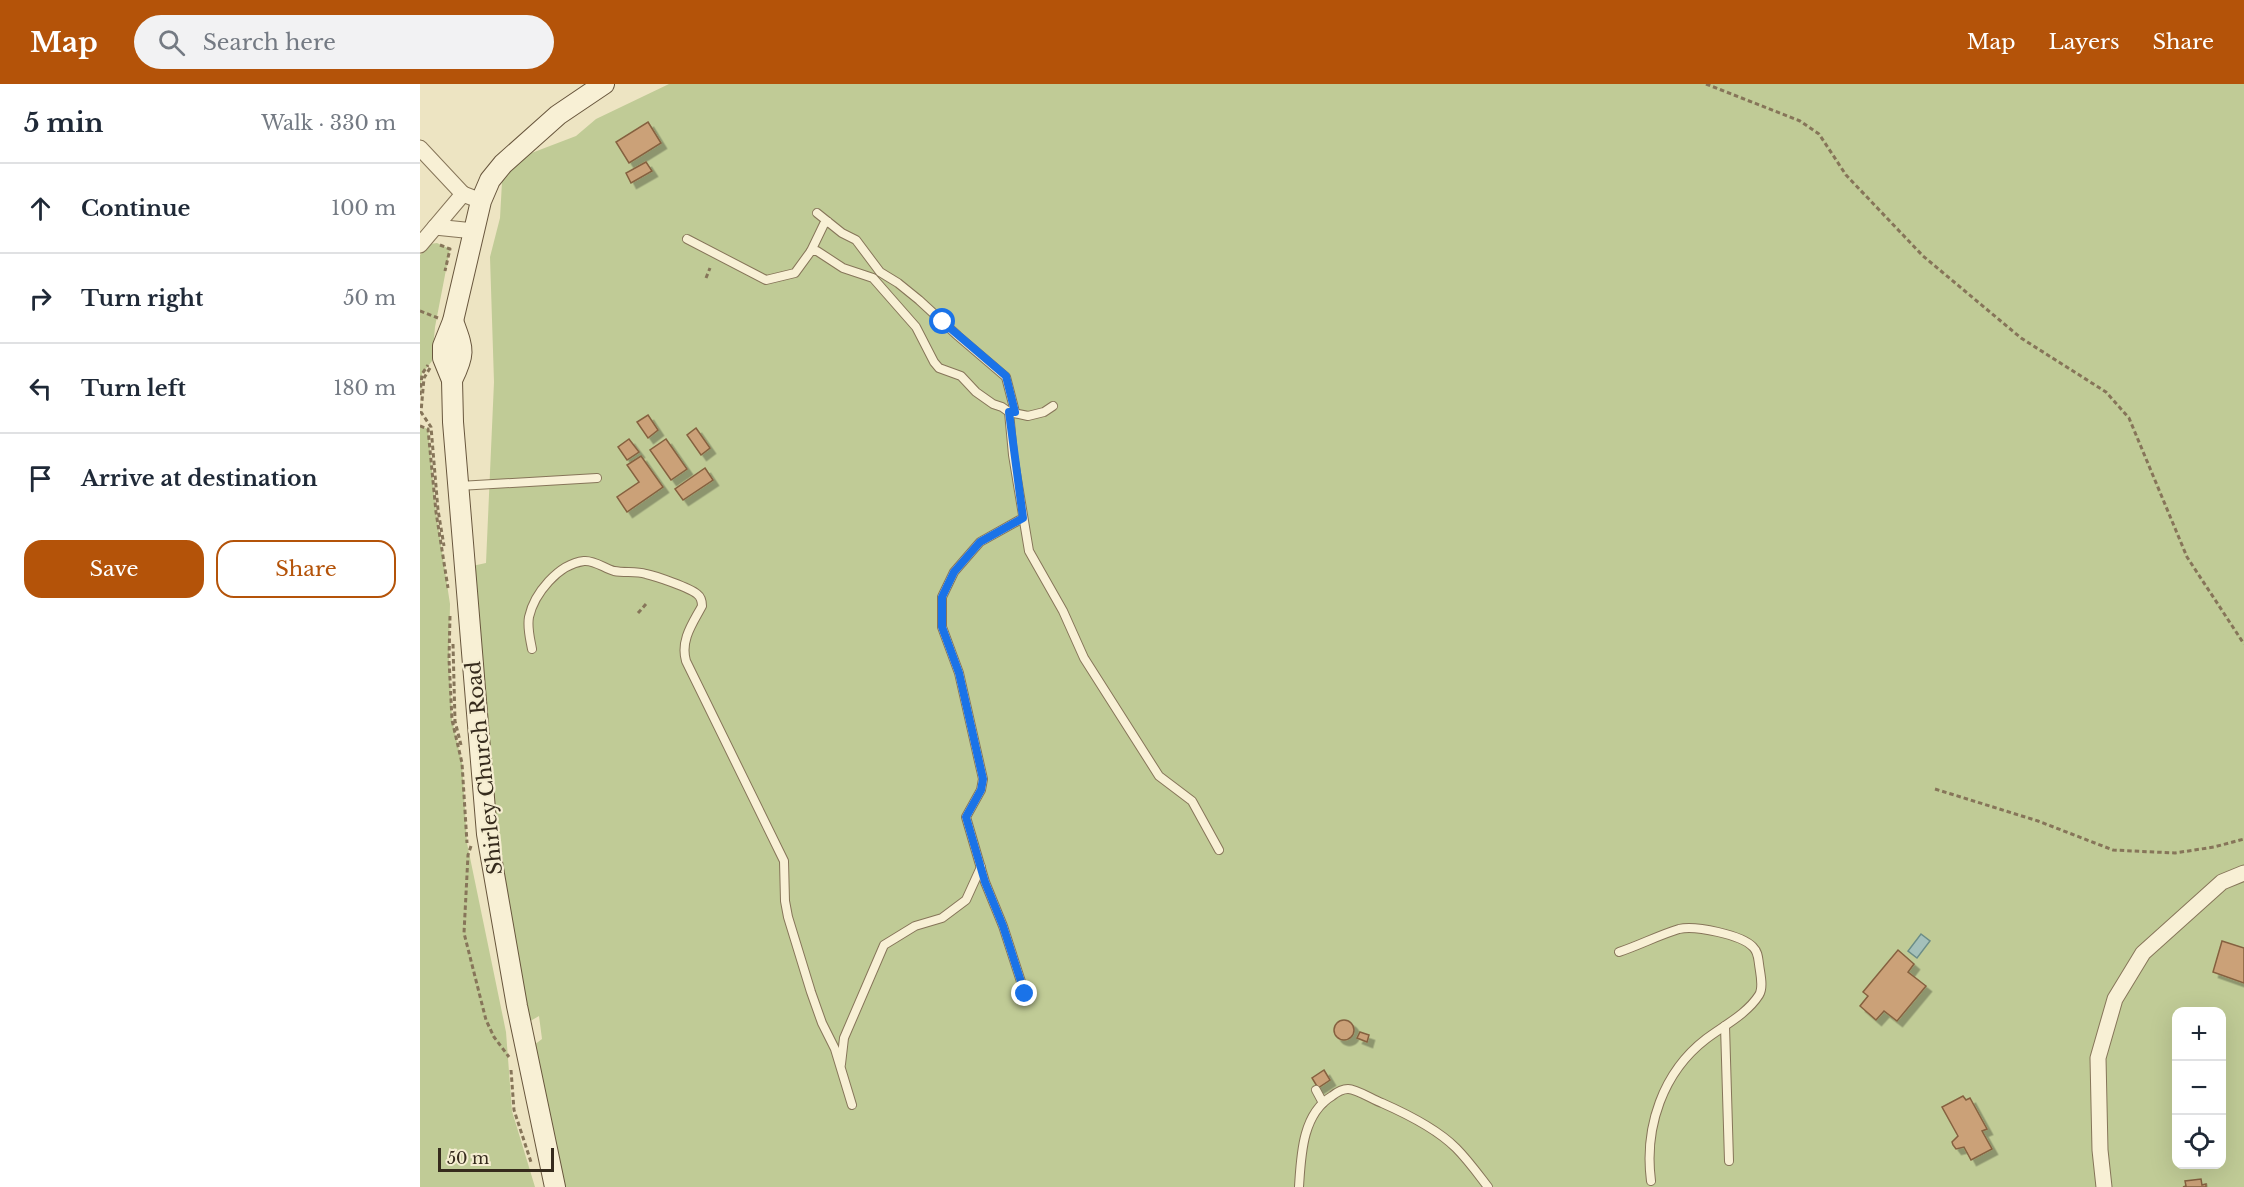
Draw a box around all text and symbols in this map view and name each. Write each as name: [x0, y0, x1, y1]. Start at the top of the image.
search box: [134, 15, 554, 69]
text: Map: [30, 25, 98, 60]
icon: search: [155, 26, 188, 59]
text: Search here: [203, 29, 336, 56]
text: Map: [1967, 29, 2016, 55]
text: Layers: [2049, 29, 2120, 55]
text: Share: [2153, 29, 2214, 55]
text: 5 min: [24, 107, 103, 139]
text: Walk · 330 m: [261, 111, 396, 135]
icon: ahead: [24, 192, 57, 225]
text: Continue: [81, 195, 190, 222]
text: 100 m: [331, 196, 396, 220]
icon: right: [24, 282, 57, 315]
text: Turn right: [81, 285, 203, 312]
text: 50 m: [343, 286, 396, 310]
route start: [929, 308, 955, 334]
icon: left: [24, 372, 57, 405]
text: Turn left: [81, 375, 186, 402]
text: 180 m: [333, 376, 396, 400]
icon: arrive: [24, 462, 57, 495]
text: Arrive at destination: [81, 465, 318, 492]
button: Save: [24, 540, 204, 598]
button: Share: [216, 540, 396, 598]
street label: Shirley Church Road: [461, 660, 507, 876]
route end: [1011, 980, 1037, 1006]
map controls: [2172, 1007, 2226, 1169]
button: +: [2172, 1007, 2226, 1061]
button: −: [2172, 1061, 2226, 1115]
button: locate: [2172, 1115, 2226, 1169]
scale bar: [438, 1145, 554, 1172]
text: 50 m: [447, 1148, 489, 1168]

